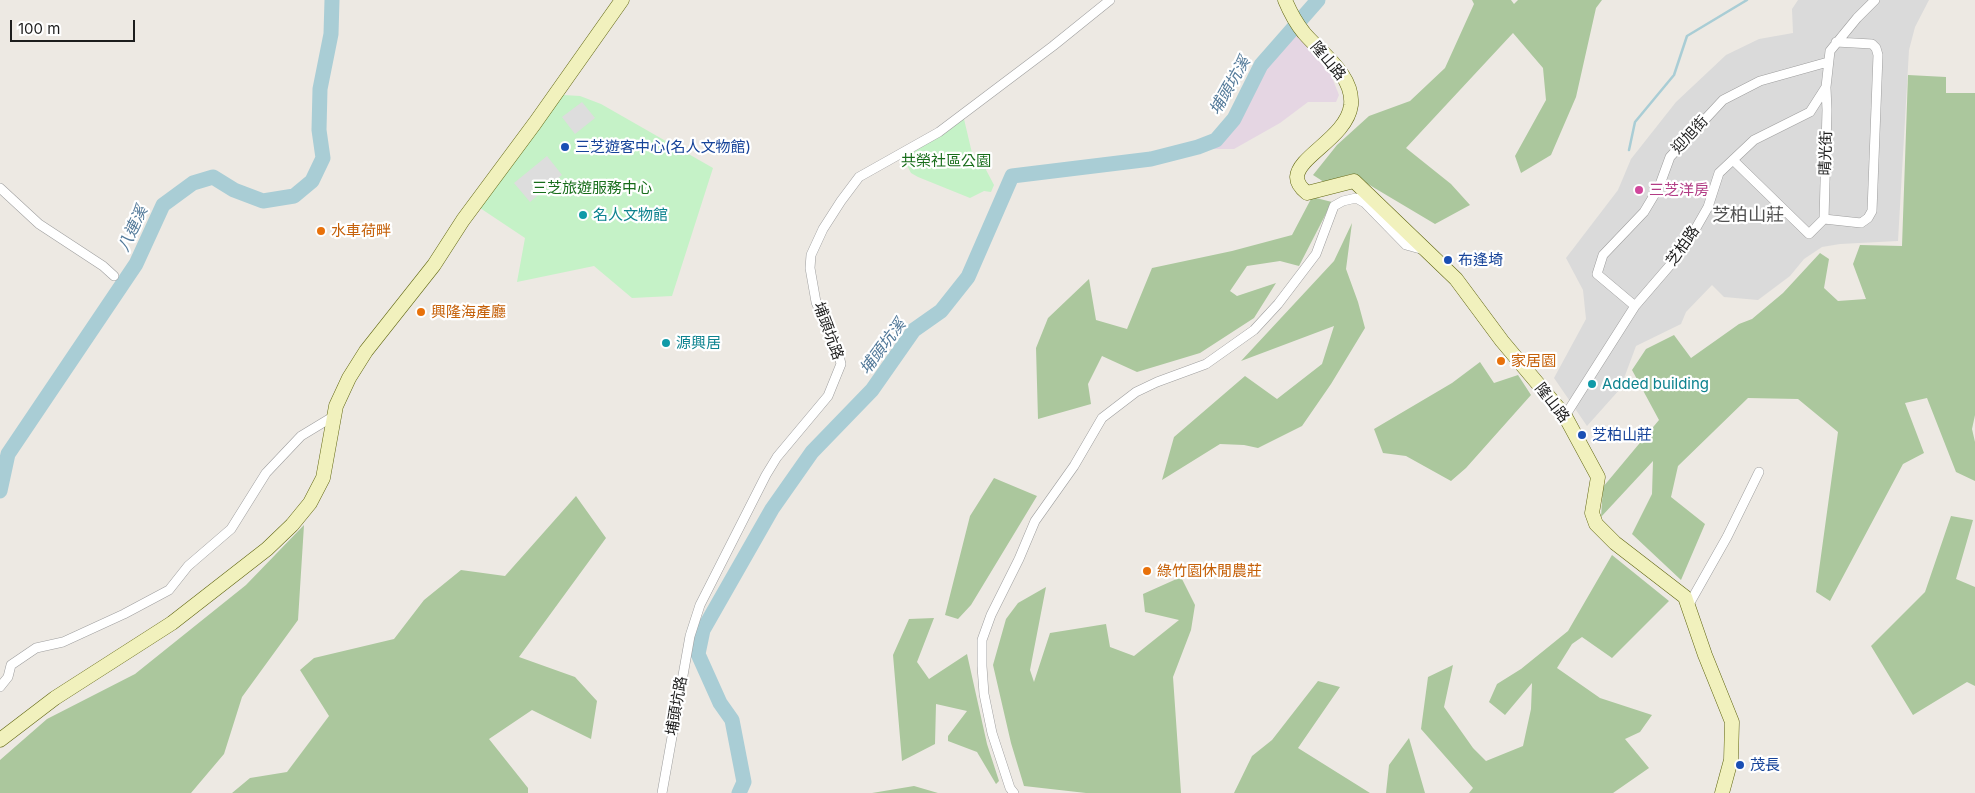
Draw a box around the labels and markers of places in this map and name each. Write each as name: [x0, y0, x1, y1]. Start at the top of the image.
place label: 三芝遊客中心(名人文物館): [575, 138, 751, 156]
marker: 三芝遊客中心(名人文物館): [559, 141, 571, 153]
place label: 三芝洋房: [1649, 181, 1709, 199]
marker: 三芝洋房: [1633, 184, 1645, 196]
place label: 名人文物館: [593, 206, 668, 224]
marker: 名人文物館: [577, 209, 589, 221]
place label: 水車荷畔: [331, 222, 391, 240]
marker: 水車荷畔: [315, 225, 327, 237]
place label: 布逢埼: [1458, 251, 1503, 269]
marker: 布逢埼: [1442, 254, 1454, 266]
place label: 興隆海產廳: [431, 303, 506, 321]
marker: 興隆海產廳: [415, 306, 427, 318]
place label: 源興居: [676, 334, 721, 352]
marker: 源興居: [660, 337, 672, 349]
place label: 家居園: [1511, 352, 1556, 370]
marker: 家居園: [1495, 355, 1507, 367]
place label: Added building: [1602, 375, 1709, 393]
marker: Added building: [1586, 378, 1598, 390]
place label: 芝柏山莊: [1592, 426, 1652, 444]
marker: 芝柏山莊: [1576, 429, 1588, 441]
place label: 綠竹園休閒農莊: [1157, 562, 1262, 580]
marker: 綠竹園休閒農莊: [1141, 565, 1153, 577]
place label: 茂長: [1750, 756, 1780, 774]
marker: 茂長: [1734, 759, 1746, 771]

